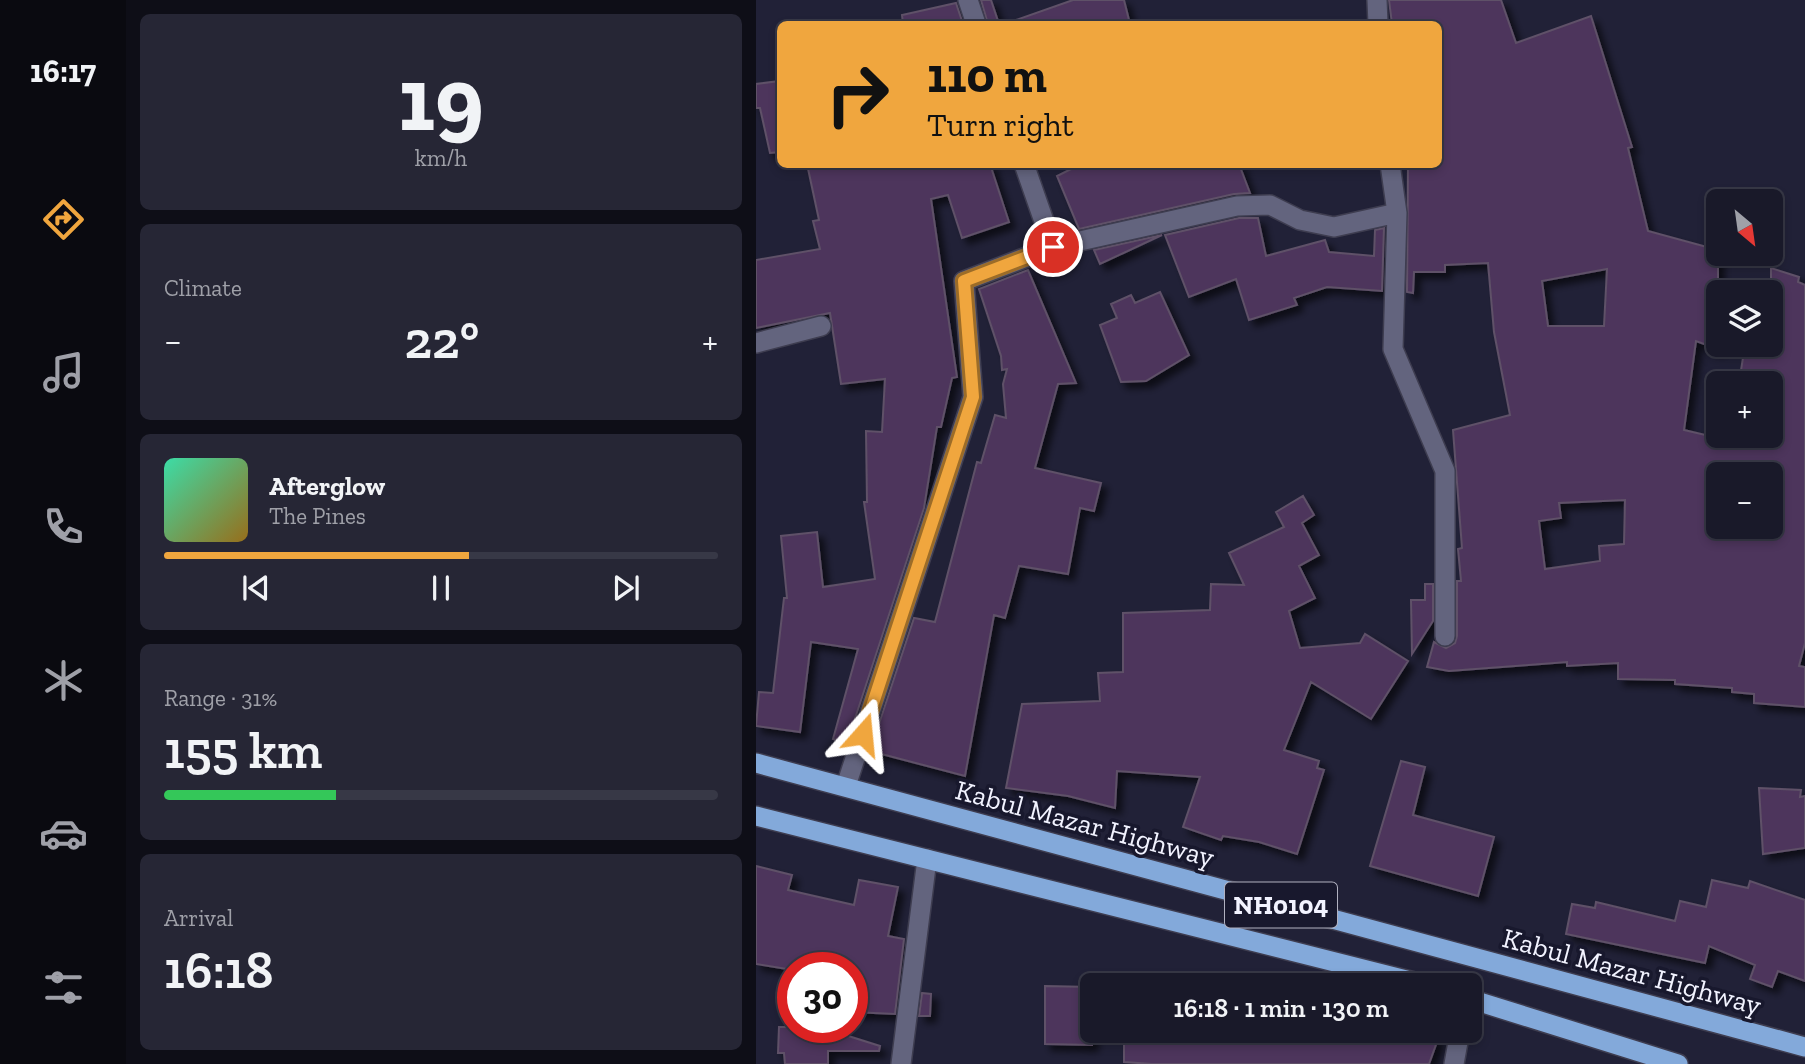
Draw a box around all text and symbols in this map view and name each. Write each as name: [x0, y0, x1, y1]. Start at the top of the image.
text: 19: [398, 44, 484, 153]
text: 110 m: [927, 46, 1047, 105]
icon: right: [812, 49, 903, 140]
text: 16:17: [30, 52, 96, 90]
text: Turn right: [927, 106, 1074, 144]
text: km/h: [415, 144, 467, 172]
north arrow: [1706, 189, 1783, 266]
map controls: [1706, 189, 1783, 539]
icon: directions: [39, 195, 88, 244]
pin: [1023, 217, 1083, 277]
icon: arrive: [1034, 228, 1072, 266]
text: Climate: [164, 274, 242, 302]
button: layers: [1706, 280, 1783, 357]
text: 22°: [405, 309, 479, 371]
text: −: [164, 318, 182, 364]
text: +: [702, 318, 718, 364]
icon: music: [39, 348, 88, 397]
button: +: [1706, 371, 1783, 448]
button: −: [1706, 462, 1783, 539]
text: Afterglow: [269, 470, 385, 502]
icon: phone: [39, 502, 88, 551]
text: The Pines: [269, 502, 366, 530]
icon: previous: [237, 569, 275, 607]
icon: pause: [422, 569, 460, 607]
icon: next: [607, 569, 645, 607]
icon: climate: [39, 656, 88, 705]
text: Range · 31%: [164, 684, 277, 712]
position arrow: [826, 697, 900, 771]
text: 155 km: [164, 719, 322, 781]
street label: Kabul Mazar Highway: [952, 773, 1218, 874]
icon: car: [39, 809, 88, 858]
road number: NH0104: [1225, 882, 1337, 928]
text: Arrival: [164, 904, 233, 932]
street label: Kabul Mazar Highway: [1499, 921, 1765, 1022]
text: 16:18: [164, 939, 274, 1001]
speed limit sign: 30: [777, 952, 868, 1043]
icon: filters: [39, 963, 88, 1012]
text: 16:18 · 1 min · 130 m: [1173, 992, 1389, 1024]

